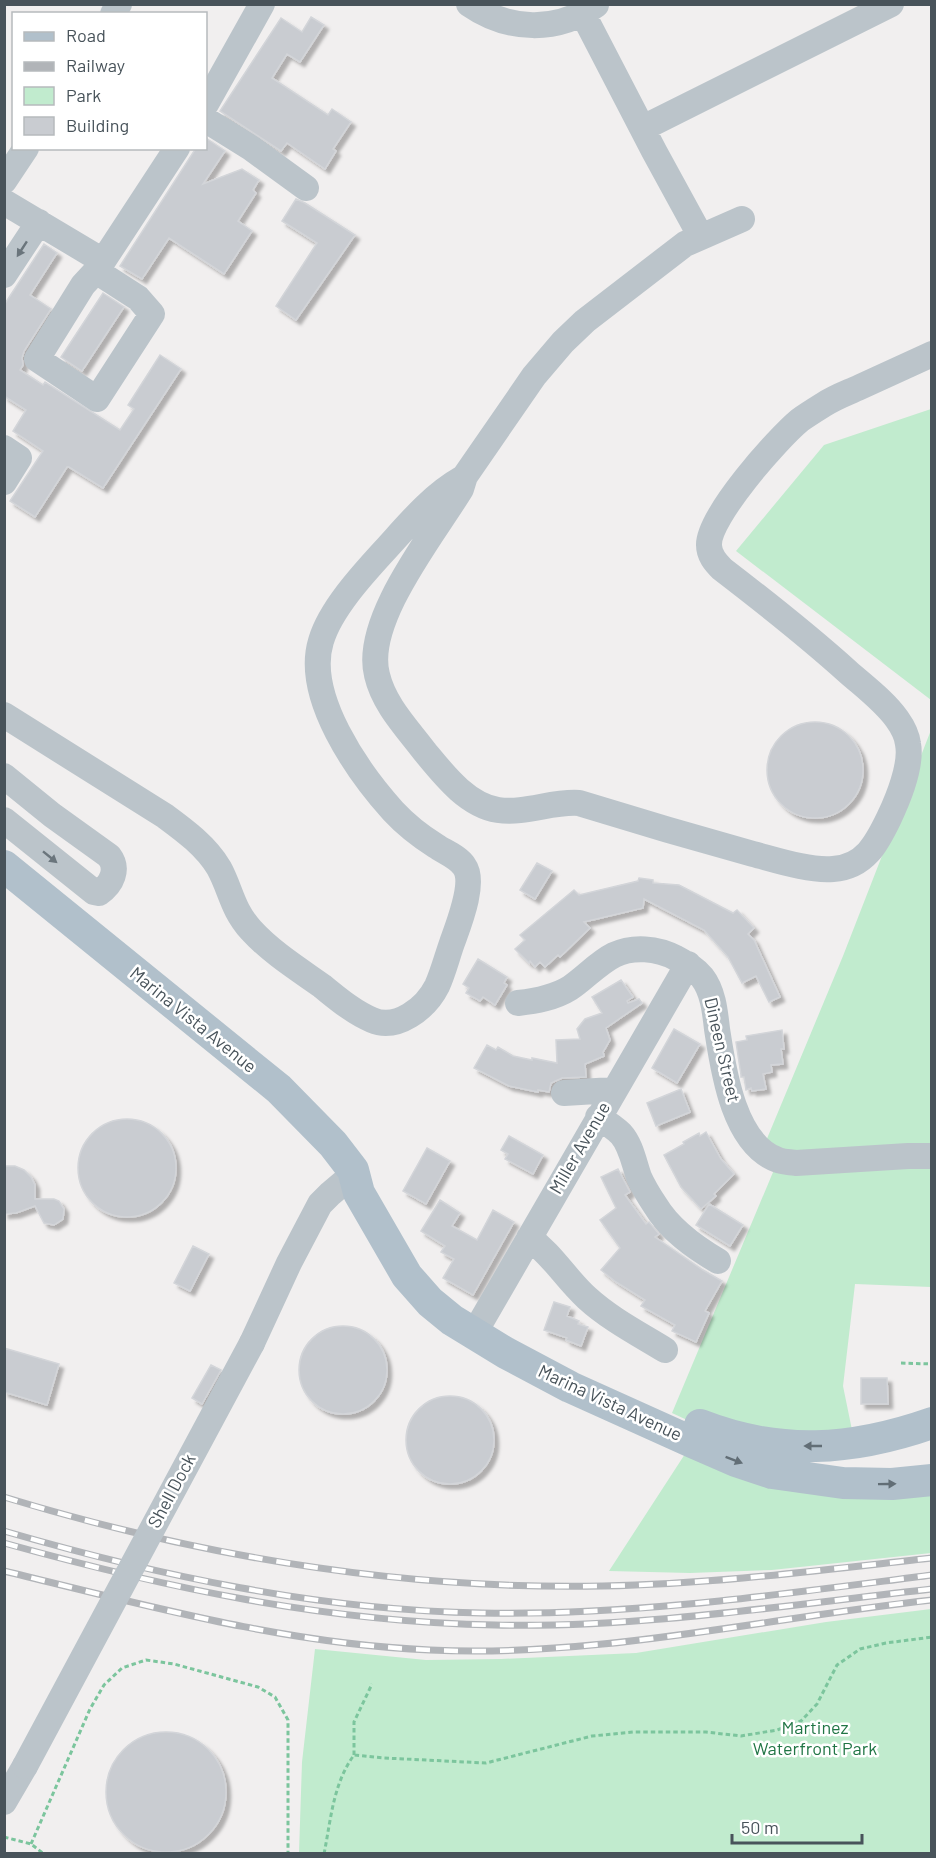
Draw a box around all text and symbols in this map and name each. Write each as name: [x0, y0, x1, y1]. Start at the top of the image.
legend: [12, 12, 207, 150]
text: Road: [66, 24, 106, 46]
text: Railway: [66, 54, 125, 76]
text: Park: [66, 84, 101, 106]
text: Building: [66, 114, 129, 136]
one-way arrow: [16, 241, 27, 257]
one-way arrow: [42, 851, 58, 864]
street label: Marina Vista Avenue: [126, 962, 261, 1077]
street label: Dineen Street: [700, 995, 746, 1104]
street label: Miller Avenue: [544, 1098, 614, 1197]
street label: Marina Vista Avenue: [535, 1359, 686, 1445]
one-way arrow: [803, 1441, 822, 1451]
street label: Shell Dock: [142, 1450, 200, 1531]
one-way arrow: [725, 1456, 743, 1465]
one-way arrow: [878, 1479, 897, 1489]
park label: Martinez Waterfront Park: [753, 1716, 877, 1759]
scale bar: [732, 1807, 862, 1845]
text: 50 m: [741, 1816, 779, 1838]

